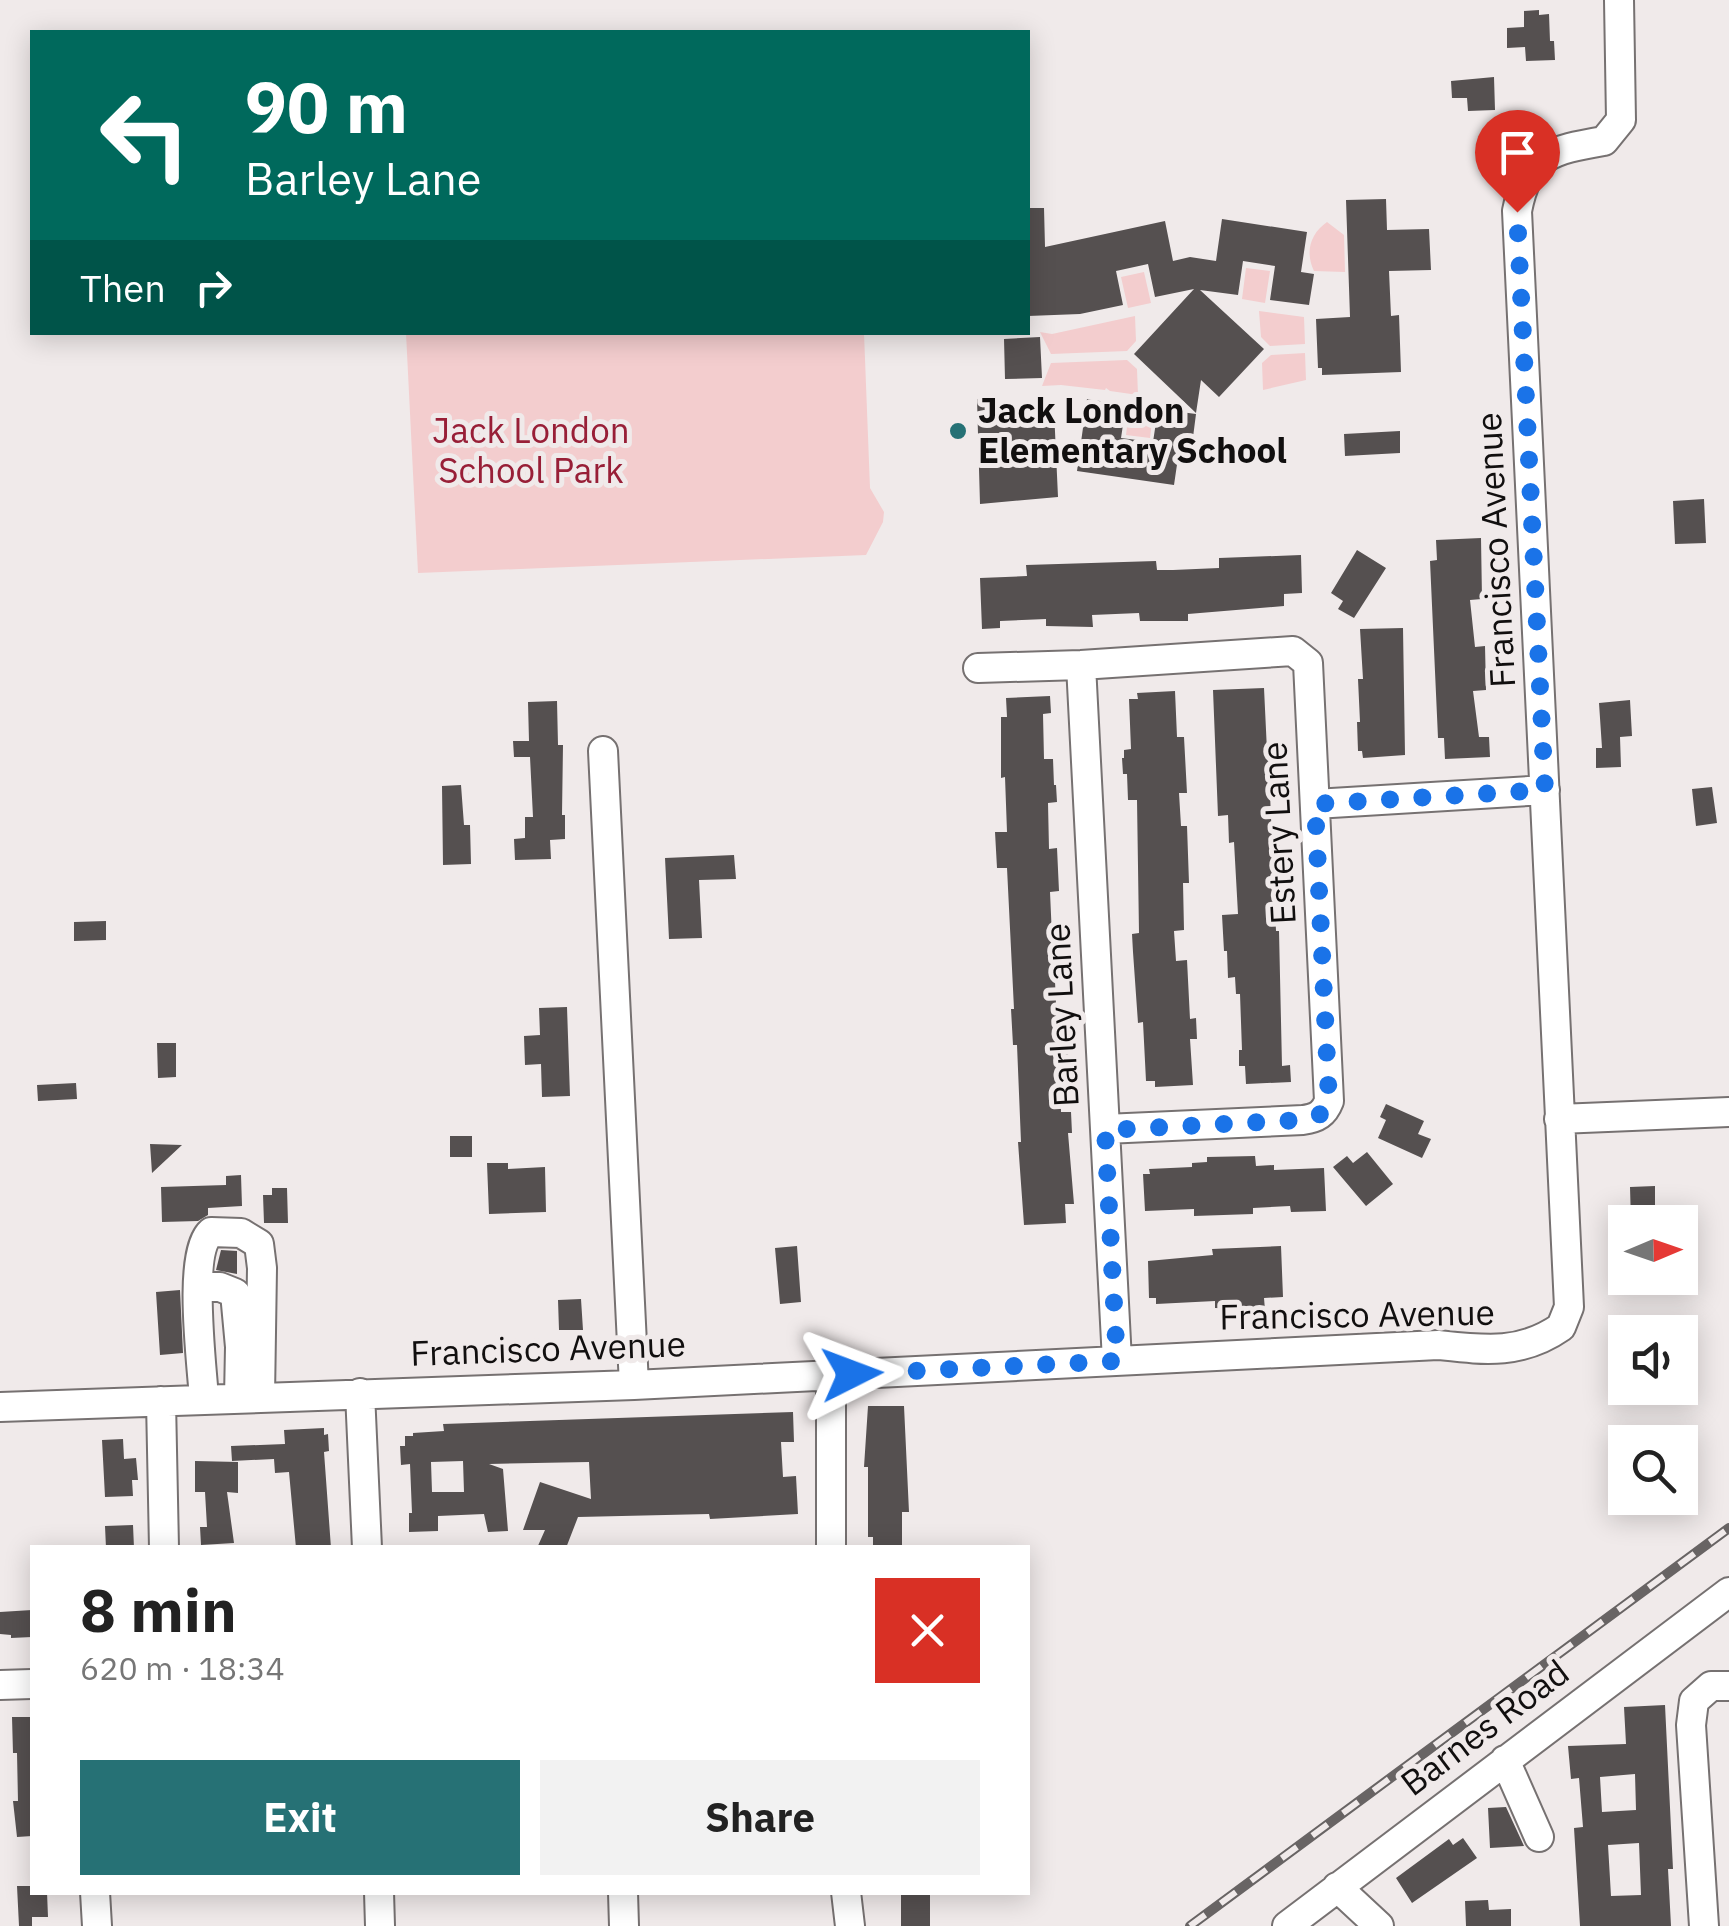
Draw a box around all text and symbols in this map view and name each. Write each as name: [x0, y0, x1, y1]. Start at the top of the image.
text: 90 m: [245, 61, 408, 152]
icon: left: [80, 70, 210, 200]
pin: [1475, 110, 1560, 213]
icon: arrive: [1490, 125, 1545, 180]
text: Barley Lane: [245, 149, 482, 207]
icon: right: [186, 260, 241, 315]
text: Then: [80, 263, 166, 312]
place label: Jack London Elementary School: [978, 387, 1287, 473]
park label: Jack London School Park: [432, 407, 630, 493]
street label: Francisco Avenue: [1465, 411, 1525, 689]
marker: Jack London Elementary School: [947, 420, 969, 442]
street label: Estery Lane: [1250, 741, 1306, 926]
street label: Barley Lane: [1033, 922, 1089, 1108]
north arrow: [1608, 1205, 1698, 1295]
map controls: [1608, 1205, 1698, 1515]
street label: Francisco Avenue: [1219, 1289, 1495, 1339]
button: sound: [1608, 1315, 1698, 1405]
street label: Francisco Avenue: [409, 1320, 687, 1376]
position arrow: [800, 1322, 904, 1426]
button: search: [1608, 1425, 1698, 1515]
text: 8 min: [80, 1570, 237, 1649]
button: close: [875, 1578, 980, 1683]
text: 620 m · 18:34: [80, 1647, 285, 1689]
street label: Barnes Road: [1391, 1649, 1578, 1806]
button: Exit: [80, 1760, 520, 1875]
button: Share: [540, 1760, 980, 1875]

